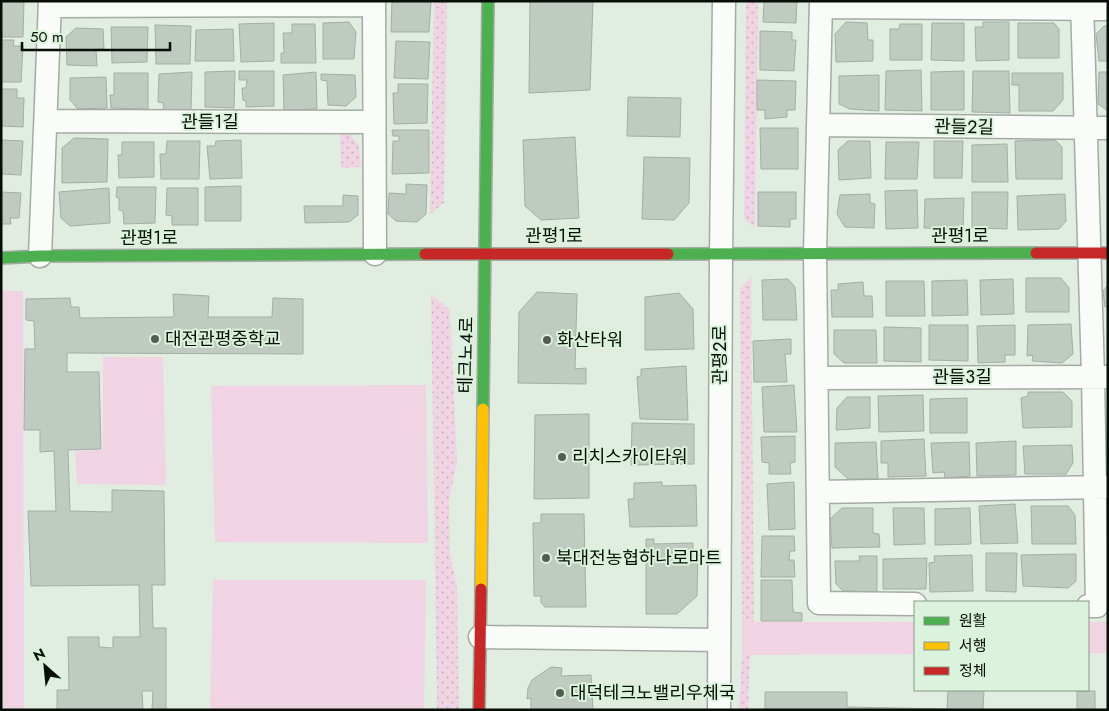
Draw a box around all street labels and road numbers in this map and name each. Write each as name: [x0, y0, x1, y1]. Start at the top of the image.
street label: 관들1길: [181, 109, 239, 135]
street label: 관들2길: [934, 113, 994, 141]
street label: 관평1로: [525, 223, 583, 249]
street label: 관평1로: [931, 223, 989, 249]
street label: 관평1로: [120, 225, 178, 251]
street label: 테크노4로: [452, 316, 480, 394]
street label: 관평2로: [707, 325, 733, 385]
street label: 관들3길: [932, 364, 992, 390]

